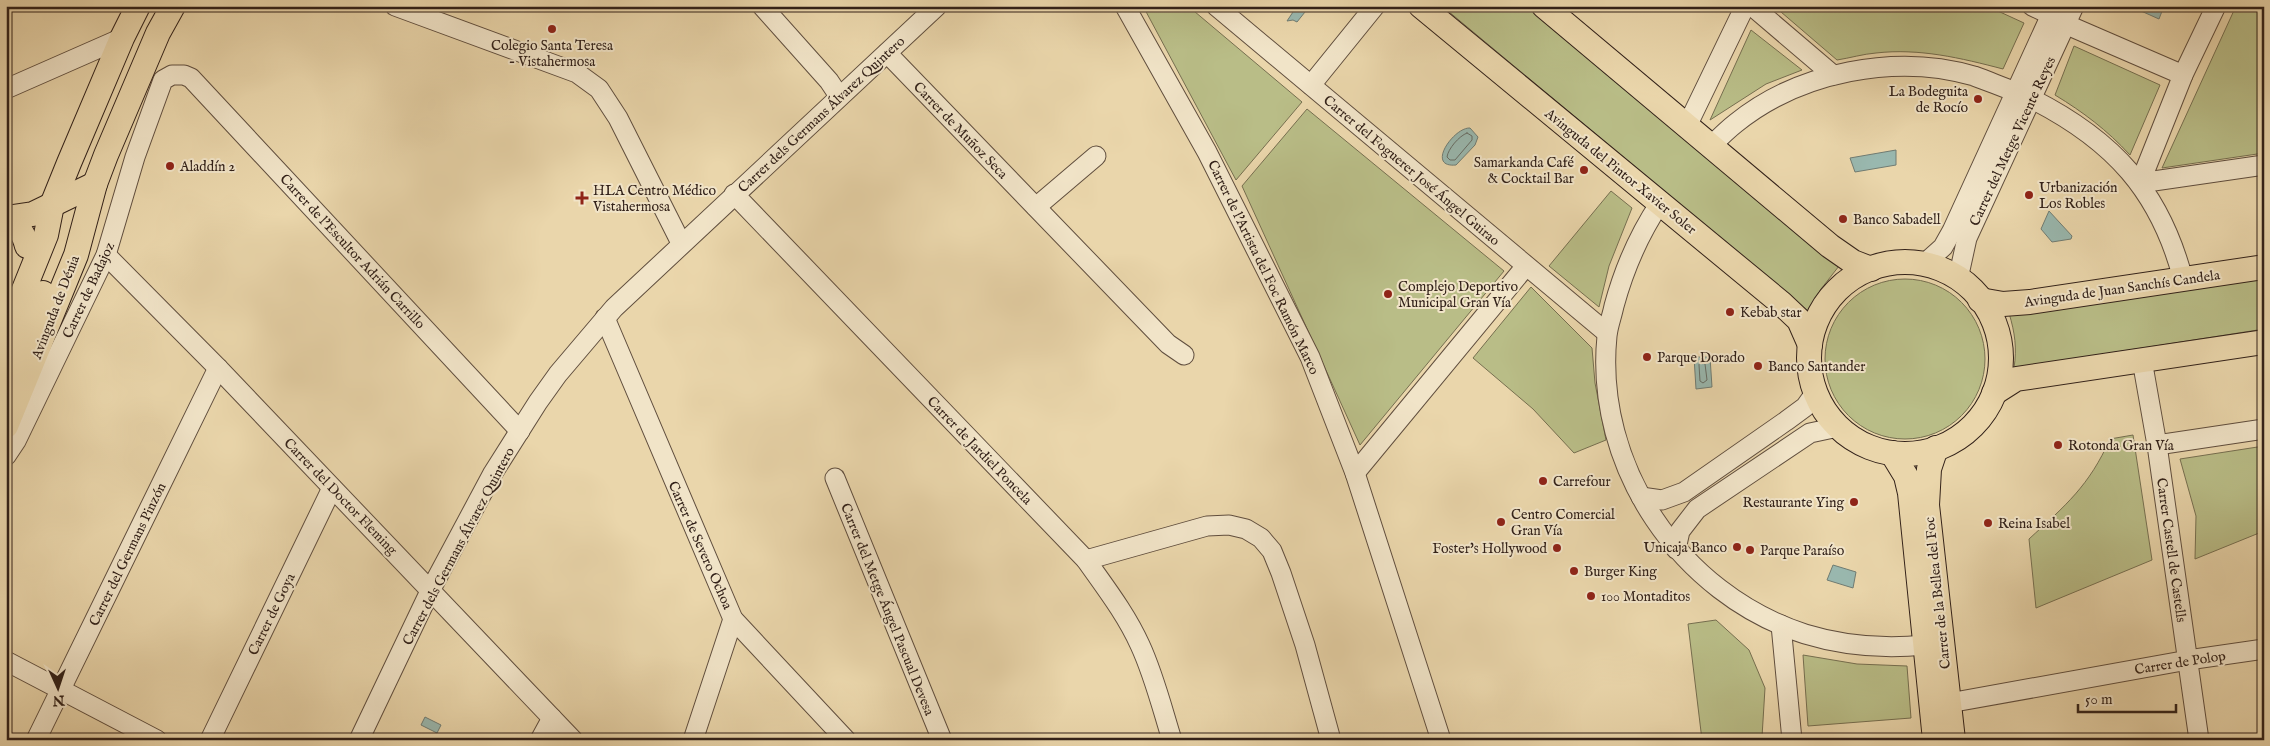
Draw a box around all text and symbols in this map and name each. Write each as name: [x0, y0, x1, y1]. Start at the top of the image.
marker: Colegio Santa Teresa - Vistahermosa: [546, 23, 558, 35]
street label: Carrer dels Germans Álvarez Quintero: [734, 31, 909, 197]
place label: Colegio Santa Teresa - Vistahermosa: [491, 37, 614, 71]
street label: Carrer del Metge Vicente Reyes: [1966, 54, 2060, 229]
street label: Carrer de Muñoz Seca: [909, 78, 1012, 184]
place label: La Bodeguita de Rocío: [1889, 83, 1969, 117]
street label: Carrer del Foguerer José Ángel Guirao: [1319, 91, 1504, 250]
marker: La Bodeguita de Rocío: [1972, 93, 1984, 105]
street label: Avinguda del Pintor Xavier Soler: [1540, 104, 1700, 239]
place label: Samarkanda Café & Cocktail Bar: [1474, 154, 1575, 188]
street label: Carrer de l'Artista del Foc Ramón Marco: [1203, 157, 1323, 378]
place label: Aladdín 2: [179, 158, 236, 176]
marker: Aladdín 2: [164, 160, 176, 172]
marker: Samarkanda Café & Cocktail Bar: [1578, 164, 1590, 176]
street label: Carrer de l'Escultor Adrián Carrillo: [276, 170, 429, 333]
place label: Urbanización Los Robles: [2039, 179, 2118, 213]
place label: HLA Centro Médico Vistahermosa: [592, 182, 717, 216]
marker: Urbanización Los Robles: [2023, 189, 2035, 201]
marker: HLA Centro Médico Vistahermosa: [575, 191, 589, 205]
place label: Banco Sabadell: [1853, 211, 1941, 229]
marker: Banco Sabadell: [1837, 213, 1849, 225]
street label: Carrer de Badajoz: [59, 239, 119, 341]
street label: Avinguda de Dénia: [27, 252, 84, 363]
street label: Avinguda de Juan Sanchís Candela: [2022, 266, 2222, 312]
place label: Complejo Deportivo Municipal Gran Vía: [1398, 278, 1518, 312]
marker: Complejo Deportivo Municipal Gran Vía: [1382, 288, 1394, 300]
place label: Kebab star: [1740, 304, 1802, 322]
marker: Kebab star: [1724, 306, 1736, 318]
place label: Parque Dorado: [1657, 349, 1745, 367]
marker: Parque Dorado: [1641, 351, 1653, 363]
place label: Banco Santander: [1768, 358, 1865, 376]
marker: Banco Santander: [1752, 360, 1764, 372]
street label: Carrer de Jardiel Poncela: [923, 393, 1036, 509]
street label: Carrer del Doctor Fleming: [280, 434, 401, 559]
place label: Rotonda Gran Vía: [2068, 437, 2175, 455]
marker: Rotonda Gran Vía: [2052, 439, 2064, 451]
street label: Carrer dels Germans Álvarez Quintero: [398, 443, 519, 649]
place label: Carrefour: [1553, 473, 1611, 491]
marker: Carrefour: [1537, 475, 1549, 487]
street label: Carrer Castell de Castells: [2152, 477, 2190, 624]
street label: Carrer del Germans Pinzón: [85, 479, 171, 629]
street label: Carrer de Severo Ochoa: [664, 479, 737, 613]
place label: Restaurante Ying: [1743, 494, 1844, 512]
marker: Restaurante Ying: [1848, 496, 1860, 508]
street label: Carrer del Metge Ángel Pascual Devesa: [836, 500, 939, 719]
place label: Centro Comercial Gran Vía: [1511, 506, 1615, 540]
place label: Reina Isabel: [1998, 515, 2070, 533]
marker: Centro Comercial Gran Vía: [1495, 516, 1507, 528]
street label: Carrer de la Bellea del Foc: [1921, 516, 1955, 670]
marker: Reina Isabel: [1982, 517, 1994, 529]
place label: Unicaja Banco: [1644, 539, 1727, 557]
place label: Foster's Hollywood: [1432, 540, 1548, 558]
marker: Unicaja Banco: [1731, 541, 1743, 553]
marker: Foster's Hollywood: [1551, 542, 1563, 554]
place label: Parque Paraíso: [1760, 542, 1845, 560]
marker: Parque Paraíso: [1744, 544, 1756, 556]
place label: Burger King: [1584, 563, 1657, 581]
marker: Burger King: [1568, 565, 1580, 577]
street label: Carrer de Goya: [244, 570, 300, 659]
place label: 100 Montaditos: [1601, 588, 1690, 606]
marker: 100 Montaditos: [1585, 590, 1597, 602]
street label: Carrer de Polop: [2133, 647, 2227, 679]
north arrow: [32, 664, 82, 714]
scale bar: [2078, 681, 2175, 713]
text: 50 m: [2085, 690, 2113, 709]
text: N: [52, 691, 66, 709]

